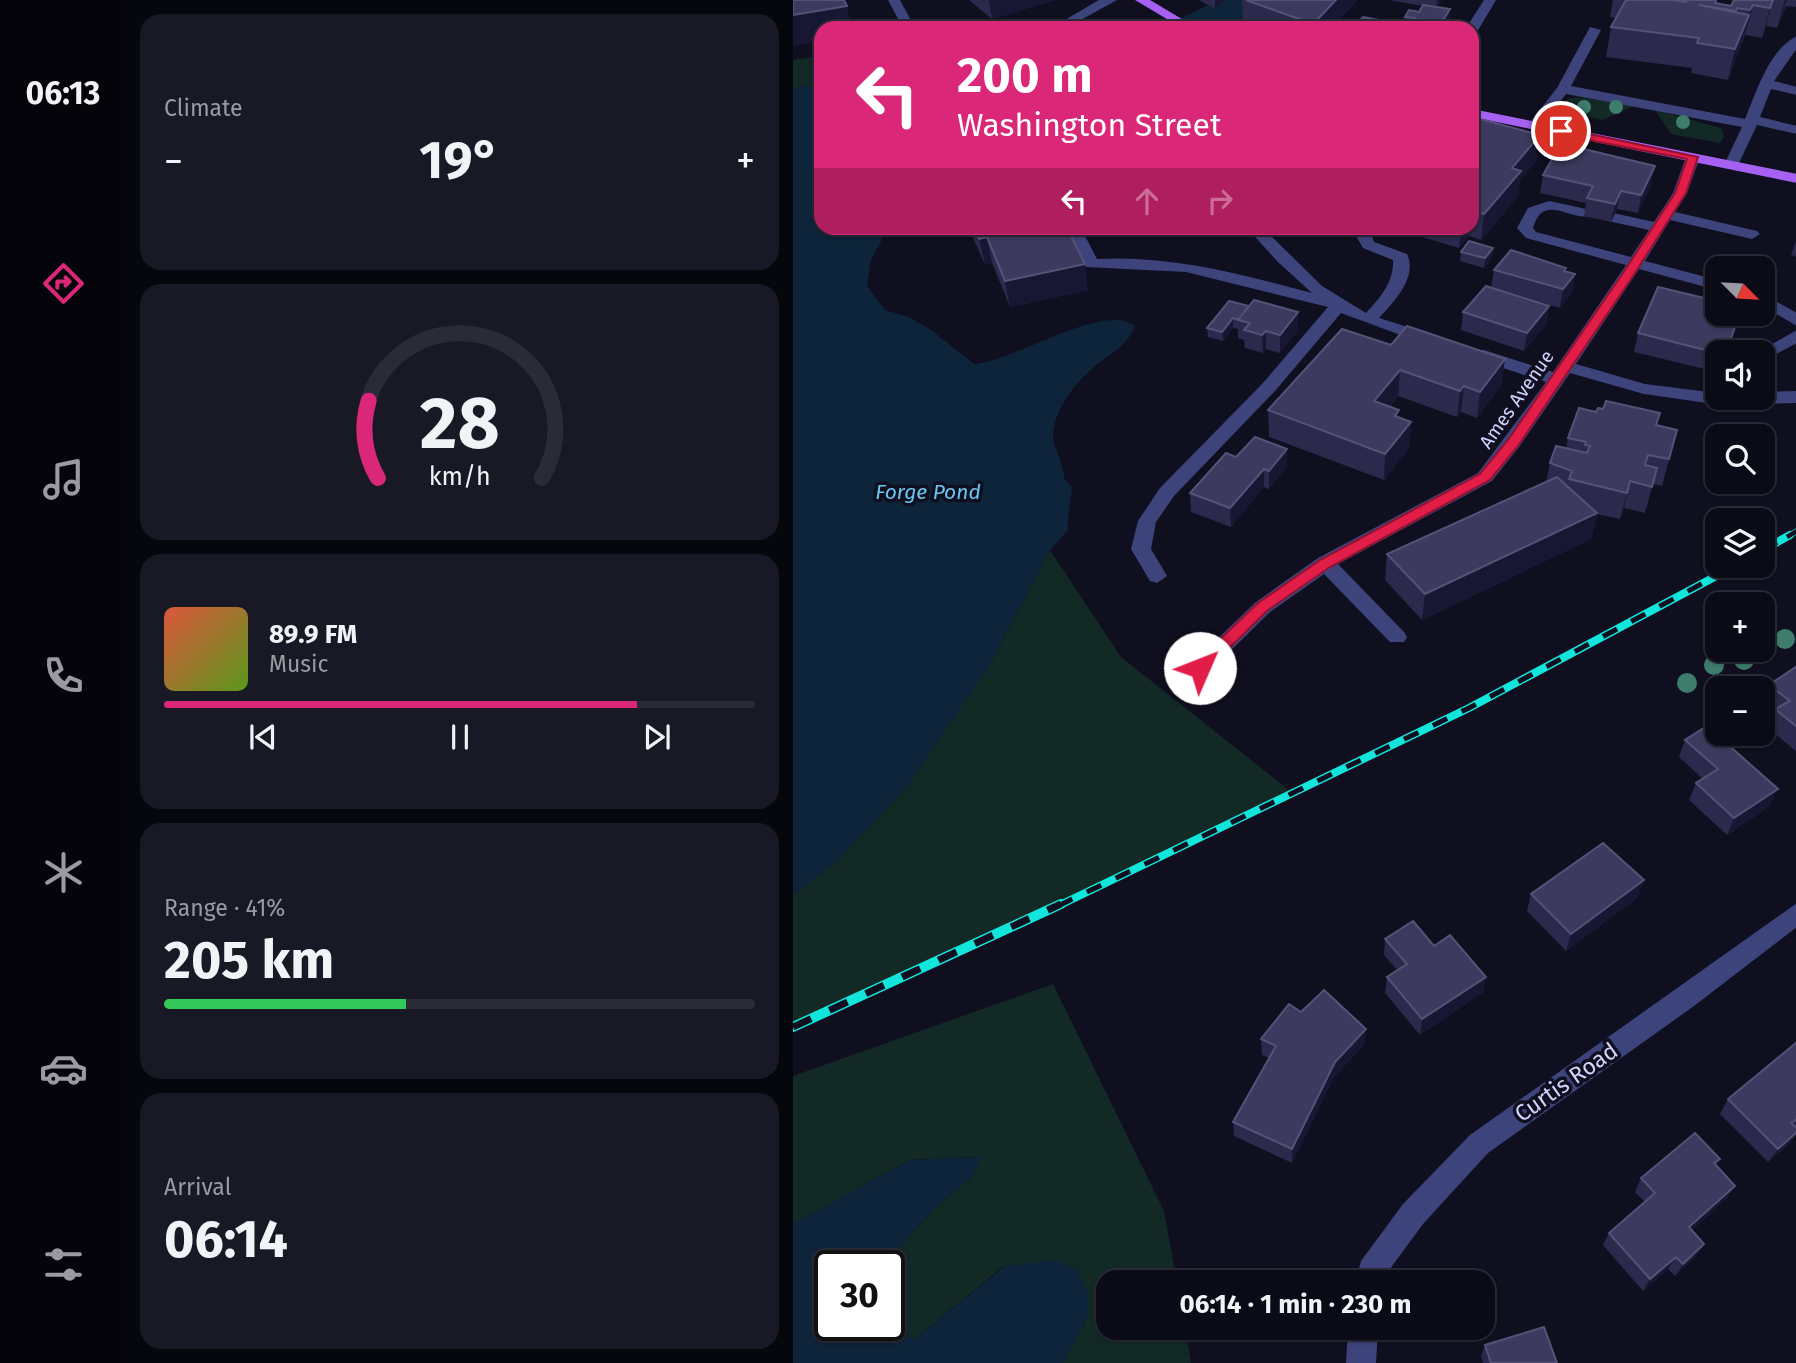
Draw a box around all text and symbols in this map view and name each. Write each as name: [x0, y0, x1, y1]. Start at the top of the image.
text: 200 m: [957, 46, 1093, 105]
icon: left: [842, 49, 933, 140]
text: 06:13: [26, 74, 100, 112]
text: Climate: [164, 94, 243, 122]
pin: [1531, 101, 1591, 161]
text: Washington Street: [957, 106, 1221, 144]
icon: arrive: [1542, 112, 1580, 150]
text: 19°: [419, 129, 500, 192]
text: −: [164, 138, 183, 184]
text: +: [736, 138, 755, 184]
icon: left: [1055, 182, 1093, 220]
icon: ahead: [1128, 182, 1166, 220]
icon: right: [1201, 182, 1239, 220]
north arrow: [1705, 256, 1775, 326]
map controls: [1705, 256, 1775, 746]
icon: directions: [39, 259, 88, 308]
button: sound: [1705, 340, 1775, 410]
street label: Ames Avenue: [1474, 346, 1559, 453]
text: 28: [420, 380, 499, 467]
button: search: [1705, 424, 1775, 494]
icon: music: [39, 455, 88, 504]
text: km/h: [429, 461, 490, 491]
water label: Forge Pond: [875, 479, 981, 505]
button: layers: [1705, 508, 1775, 578]
button: +: [1705, 592, 1775, 662]
text: 89.9 FM: [269, 619, 357, 650]
position arrow: [1163, 631, 1237, 705]
text: Music: [269, 650, 329, 678]
icon: phone: [39, 651, 88, 700]
button: −: [1705, 676, 1775, 746]
icon: previous: [244, 718, 282, 756]
icon: pause: [441, 718, 479, 756]
icon: next: [638, 718, 676, 756]
icon: climate: [39, 848, 88, 897]
text: Range · 41%: [164, 894, 285, 922]
text: 205 km: [164, 929, 334, 992]
street label: Curtis Road: [1509, 1036, 1623, 1128]
icon: car: [39, 1044, 88, 1093]
text: Arrival: [164, 1173, 231, 1201]
text: 06:14: [164, 1208, 288, 1271]
icon: filters: [39, 1240, 88, 1289]
speed limit sign: 30: [814, 1250, 905, 1341]
text: 06:14 · 1 min · 230 m: [1180, 1289, 1411, 1320]

